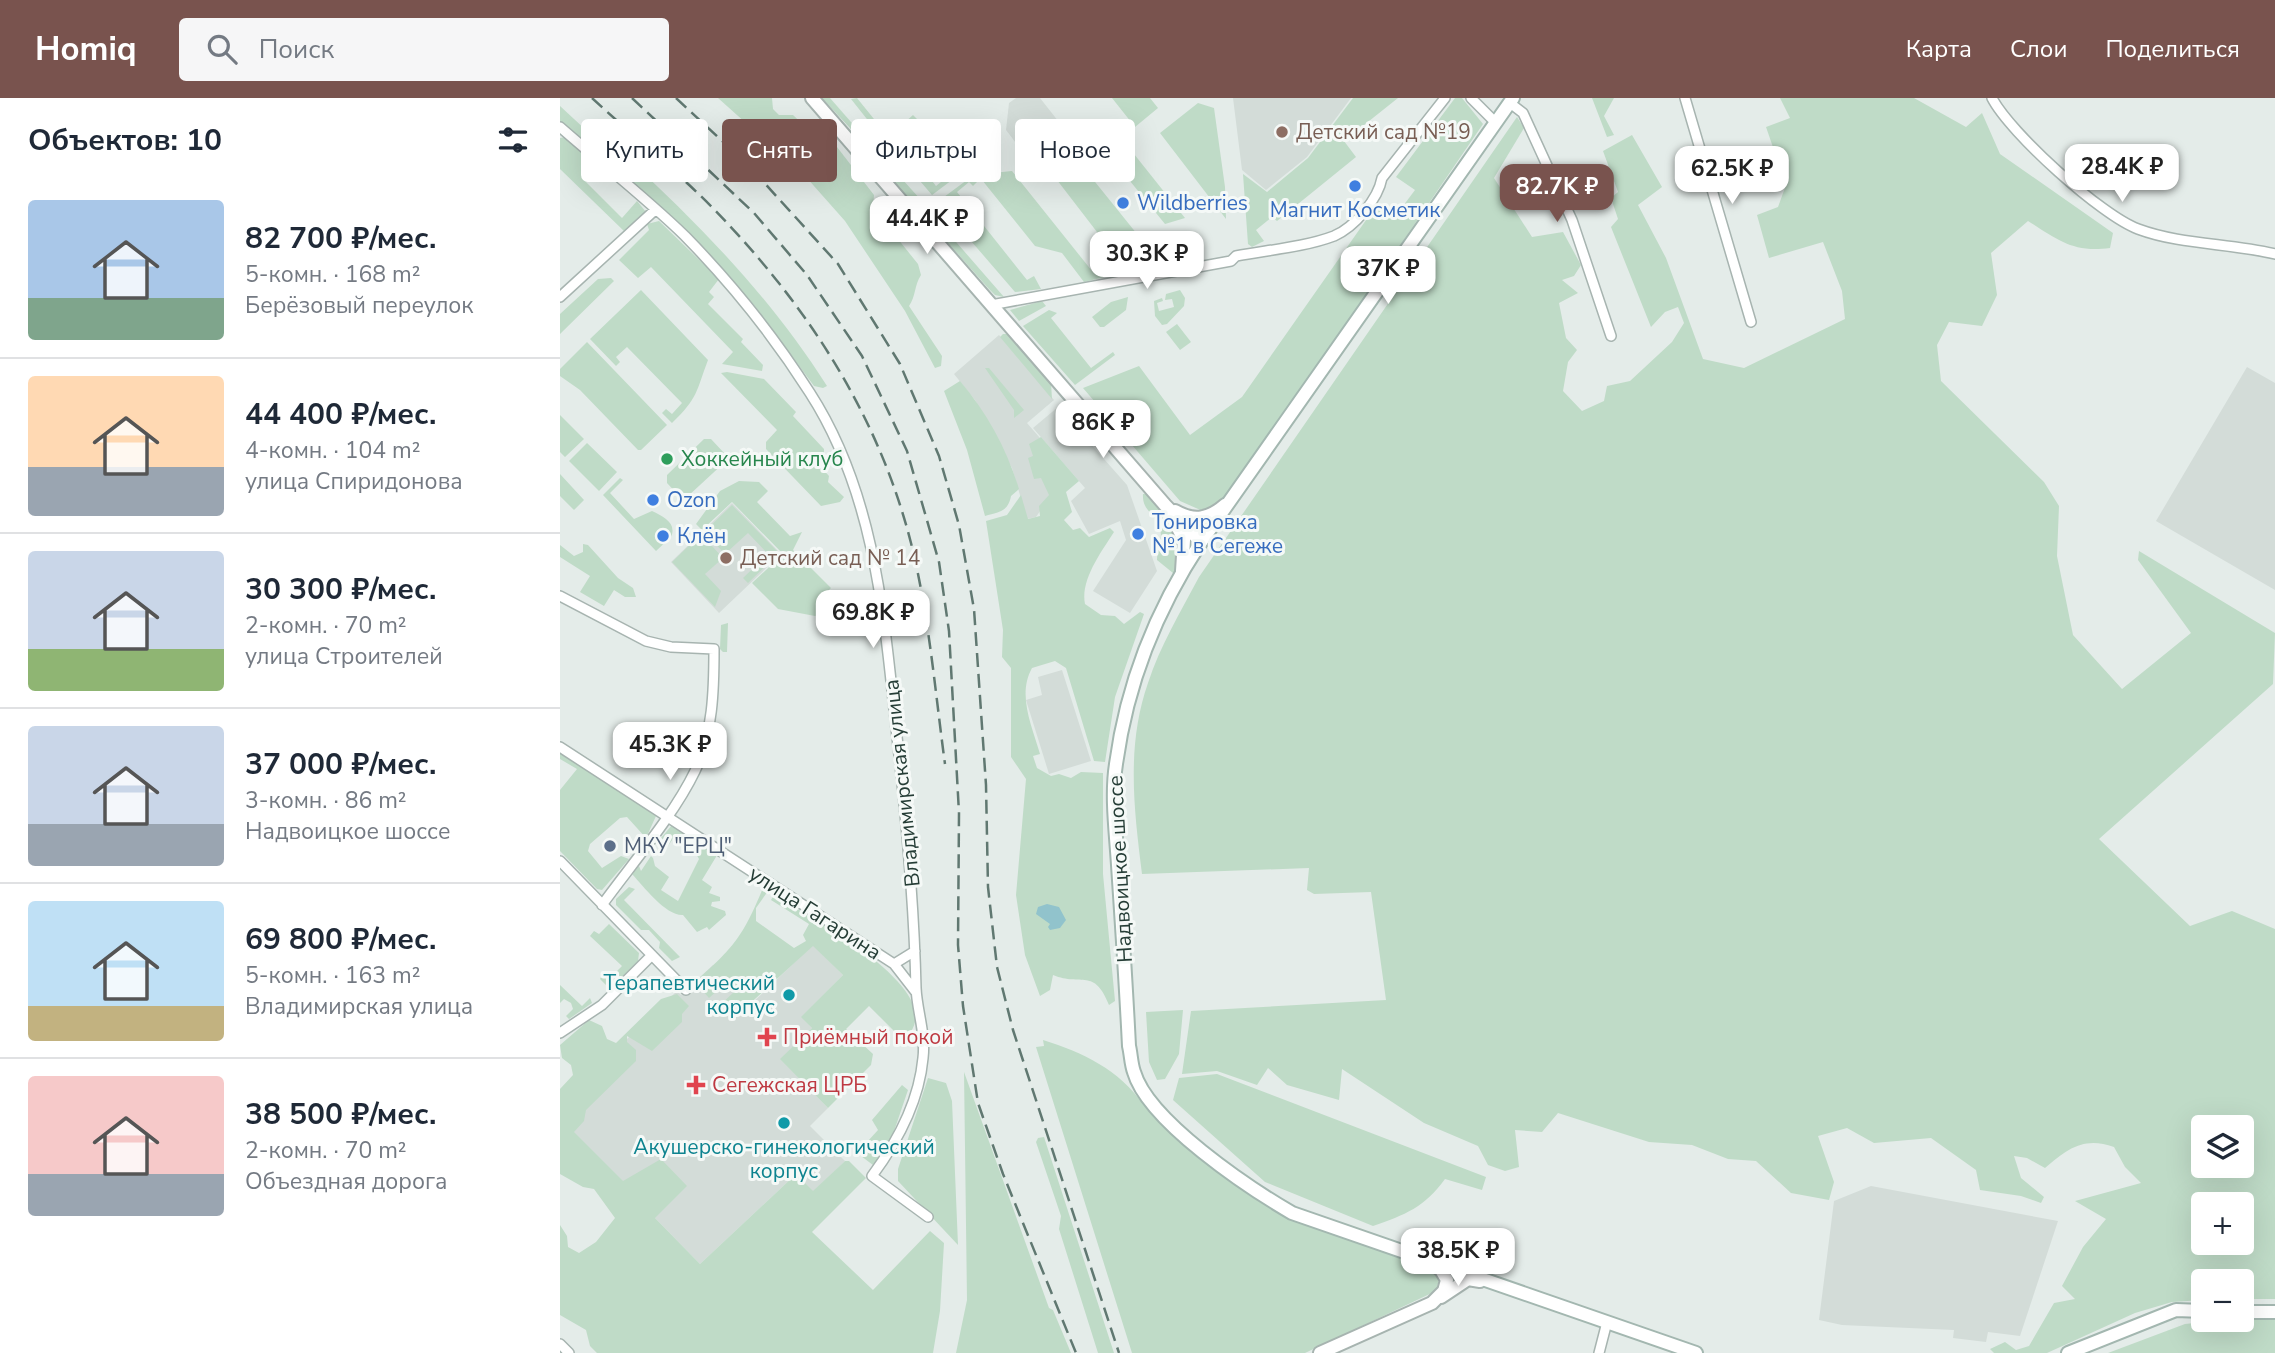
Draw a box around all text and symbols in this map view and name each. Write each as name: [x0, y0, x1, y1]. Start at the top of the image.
search box: [179, 18, 669, 81]
text: Homiq: [35, 27, 137, 72]
icon: search: [203, 30, 241, 68]
text: Поиск: [259, 32, 334, 67]
text: Карта: [1906, 33, 1972, 65]
text: Слои: [2010, 33, 2067, 65]
text: Поделиться: [2105, 33, 2240, 65]
place label: Детский сад №19: [1296, 118, 1471, 146]
chip: Купить: [581, 119, 708, 182]
chip: Снять: [722, 119, 837, 182]
chip: Фильтры: [851, 119, 1001, 182]
chip: Новое: [1015, 119, 1135, 182]
text: Объектов: 10: [28, 120, 222, 161]
icon: filters: [494, 121, 532, 159]
marker: Детский сад №19: [1274, 124, 1290, 140]
pin: 28.4K ₽: [2057, 144, 2187, 204]
pin: 62.5K ₽: [1667, 146, 1797, 206]
text: 28.4K ₽: [2081, 151, 2163, 182]
text: 62.5K ₽: [1691, 153, 1773, 184]
pin: 82.7K ₽: [1492, 164, 1622, 224]
text: 82.7K ₽: [1516, 171, 1598, 202]
marker: Магнит Косметик: [1347, 178, 1363, 194]
place label: Wildberries: [1137, 189, 1248, 217]
marker: Wildberries: [1115, 195, 1131, 211]
place label: Магнит Косметик: [1270, 196, 1441, 224]
pin: 44.4K ₽: [862, 197, 992, 256]
text: 44.4K ₽: [886, 203, 968, 234]
text: 82 700 ₽/мес.: [245, 218, 436, 259]
icon: home: [84, 228, 168, 312]
pin: 30.3K ₽: [1082, 232, 1212, 291]
text: 30.3K ₽: [1106, 238, 1188, 269]
pin: 37K ₽: [1339, 246, 1437, 306]
text: 37K ₽: [1357, 253, 1419, 284]
text: 5-комн. · 168 m²: [245, 259, 420, 290]
text: Берёзовый переулок: [245, 290, 473, 321]
text: 44 400 ₽/мес.: [245, 394, 436, 435]
pin: 86K ₽: [1054, 400, 1152, 460]
icon: home: [84, 404, 168, 488]
text: 86K ₽: [1072, 407, 1134, 438]
text: 4-комн. · 104 m²: [245, 435, 420, 466]
place label: Хоккейный клуб: [681, 445, 843, 473]
marker: Хоккейный клуб: [659, 451, 675, 467]
text: улица Спиридонова: [245, 466, 463, 497]
place label: Ozon: [667, 486, 716, 514]
marker: Ozon: [645, 492, 661, 508]
place label: Тонировка №1 в Сегеже: [1152, 508, 1283, 560]
place label: Клён: [677, 522, 726, 550]
marker: Тонировка №1 в Сегеже: [1130, 526, 1146, 542]
marker: Клён: [655, 528, 671, 544]
place label: Детский сад № 14: [740, 544, 920, 572]
marker: Детский сад № 14: [718, 550, 734, 566]
text: 30 300 ₽/мес.: [245, 569, 436, 610]
icon: home: [84, 579, 168, 663]
pin: 69.8K ₽: [808, 590, 938, 650]
text: 69.8K ₽: [832, 597, 914, 628]
text: 2-комн. · 70 m²: [245, 610, 407, 641]
text: улица Строителей: [245, 641, 443, 672]
street label: Владимирская улица: [877, 678, 927, 888]
pin: 45.3K ₽: [605, 722, 735, 782]
text: 45.3K ₽: [629, 729, 711, 760]
text: 37 000 ₽/мес.: [245, 744, 436, 785]
icon: home: [84, 754, 168, 838]
street label: Надвоицкое шоссе: [1101, 775, 1139, 963]
text: 3-комн. · 86 m²: [245, 785, 407, 816]
text: Надвоицкое шоссе: [245, 816, 450, 847]
place label: МКУ "ЕРЦ": [624, 832, 732, 860]
marker: МКУ "ЕРЦ": [602, 838, 618, 854]
street label: улица Гагарина: [743, 860, 887, 966]
text: 69 800 ₽/мес.: [245, 919, 436, 960]
icon: home: [84, 929, 168, 1013]
text: 5-комн. · 163 m²: [245, 960, 420, 991]
place label: Терапевтический корпус: [603, 969, 775, 1021]
marker: Терапевтический корпус: [781, 987, 797, 1003]
text: Владимирская улица: [245, 991, 473, 1022]
place label: Приёмный покой: [783, 1023, 953, 1051]
marker: Приёмный покой: [757, 1027, 777, 1047]
place label: Сегежская ЦРБ: [712, 1071, 867, 1099]
marker: Сегежская ЦРБ: [686, 1075, 706, 1095]
text: 38 500 ₽/мес.: [245, 1094, 436, 1135]
icon: home: [84, 1104, 168, 1188]
marker: Акушерско-гинекологический корпус: [776, 1115, 792, 1131]
map controls: [2191, 1115, 2254, 1332]
button: layers: [2191, 1115, 2254, 1178]
place label: Акушерско-гинекологический корпус: [633, 1133, 935, 1185]
text: 2-комн. · 70 m²: [245, 1135, 407, 1166]
text: Объездная дорога: [245, 1166, 447, 1197]
button: +: [2191, 1192, 2254, 1255]
pin: 38.5K ₽: [1393, 1228, 1523, 1288]
text: 38.5K ₽: [1417, 1235, 1499, 1266]
button: −: [2191, 1269, 2254, 1332]

